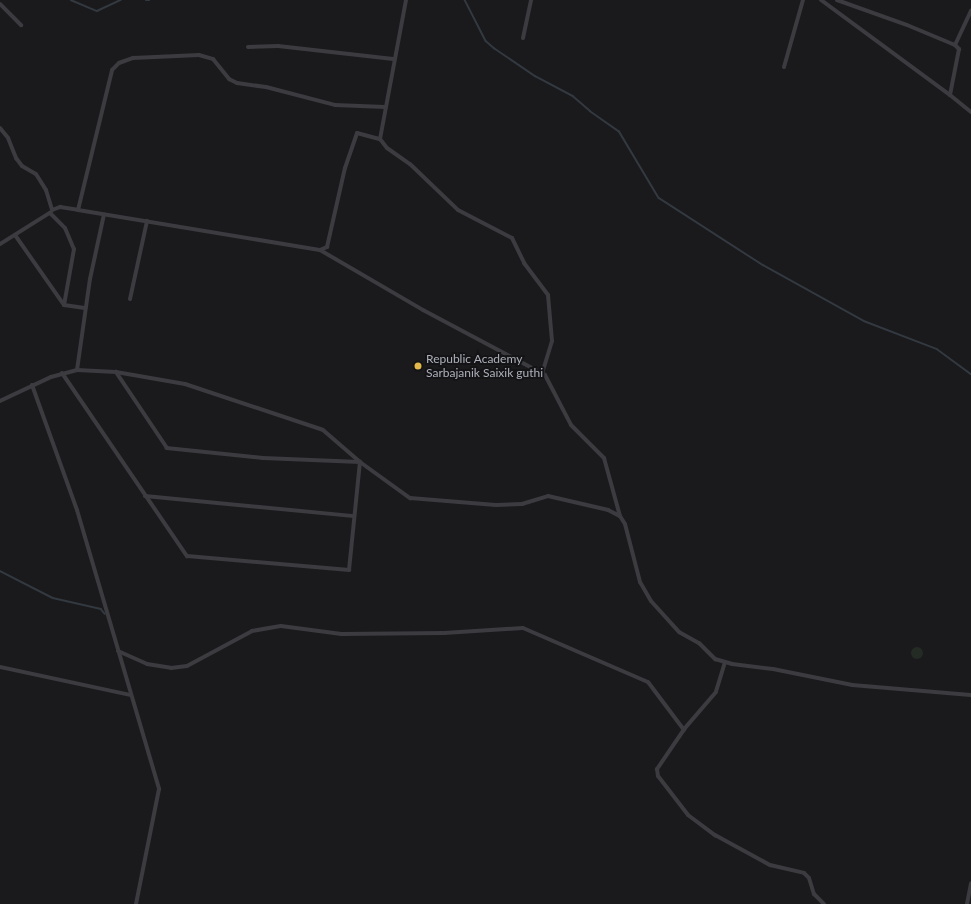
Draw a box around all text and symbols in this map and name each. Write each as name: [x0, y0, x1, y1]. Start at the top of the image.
place label: Republic Academy Sarbajanik Saixik guthi: [426, 352, 543, 380]
marker: Republic Academy Sarbajanik Saixik guthi: [413, 361, 423, 371]

